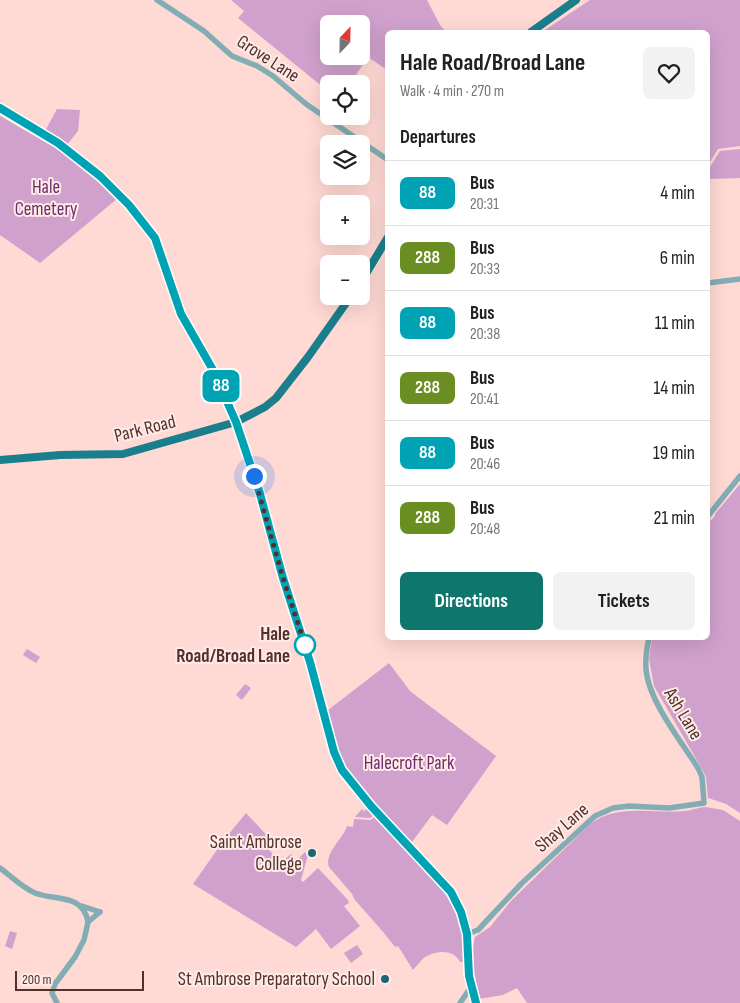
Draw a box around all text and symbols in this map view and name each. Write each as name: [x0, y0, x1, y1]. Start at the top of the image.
north arrow: [320, 15, 370, 65]
map controls: [320, 15, 370, 305]
street label: Grove Lane: [232, 30, 304, 88]
button: heart: [643, 47, 695, 99]
text: Hale Road/Broad Lane: [400, 48, 585, 77]
button: locate: [320, 75, 370, 125]
text: Walk · 4 min · 270 m: [400, 82, 504, 101]
text: Departures: [400, 126, 476, 149]
button: layers: [320, 135, 370, 185]
text: Bus: [470, 172, 495, 195]
park label: Hale Cemetery: [15, 176, 78, 221]
text: 88: [419, 182, 436, 203]
text: 4 min: [660, 182, 695, 205]
button: +: [320, 195, 370, 245]
text: 20:31: [470, 195, 499, 214]
text: Bus: [470, 237, 495, 260]
text: 288: [415, 247, 440, 268]
text: 6 min: [660, 247, 695, 270]
button: −: [320, 255, 370, 305]
text: 20:33: [470, 260, 500, 279]
text: Bus: [470, 302, 495, 325]
text: 88: [419, 312, 436, 333]
text: 11 min: [655, 312, 695, 335]
text: 20:38: [470, 325, 500, 344]
text: Bus: [470, 367, 495, 390]
line badge: 88: [198, 370, 244, 402]
text: 88: [212, 375, 230, 396]
text: 288: [415, 377, 440, 398]
text: 14 min: [654, 377, 695, 400]
text: 20:41: [470, 390, 499, 409]
street label: Park Road: [112, 410, 178, 448]
text: Bus: [470, 432, 495, 455]
text: 88: [419, 442, 436, 463]
text: 19 min: [653, 442, 695, 465]
text: 20:46: [470, 455, 500, 474]
your location: [242, 464, 267, 489]
text: Bus: [470, 497, 495, 520]
text: 288: [415, 507, 440, 528]
text: 21 min: [654, 507, 695, 530]
text: 20:48: [470, 520, 500, 539]
button: Directions: [400, 572, 543, 630]
button: Tickets: [553, 572, 695, 630]
place label: Hale Road/Broad Lane: [176, 623, 290, 668]
marker: Hale Road/Broad Lane: [294, 634, 316, 656]
street label: Ash Lane: [658, 683, 707, 744]
park label: Halecroft Park: [364, 752, 455, 775]
street label: Shay Lane: [530, 798, 594, 858]
place label: Saint Ambrose College: [210, 831, 302, 876]
marker: Saint Ambrose College: [306, 847, 318, 859]
scale bar: [15, 968, 144, 991]
place label: St Ambrose Preparatory School: [178, 968, 375, 991]
text: 200 m: [22, 971, 51, 988]
marker: St Ambrose Preparatory School: [379, 973, 391, 985]

